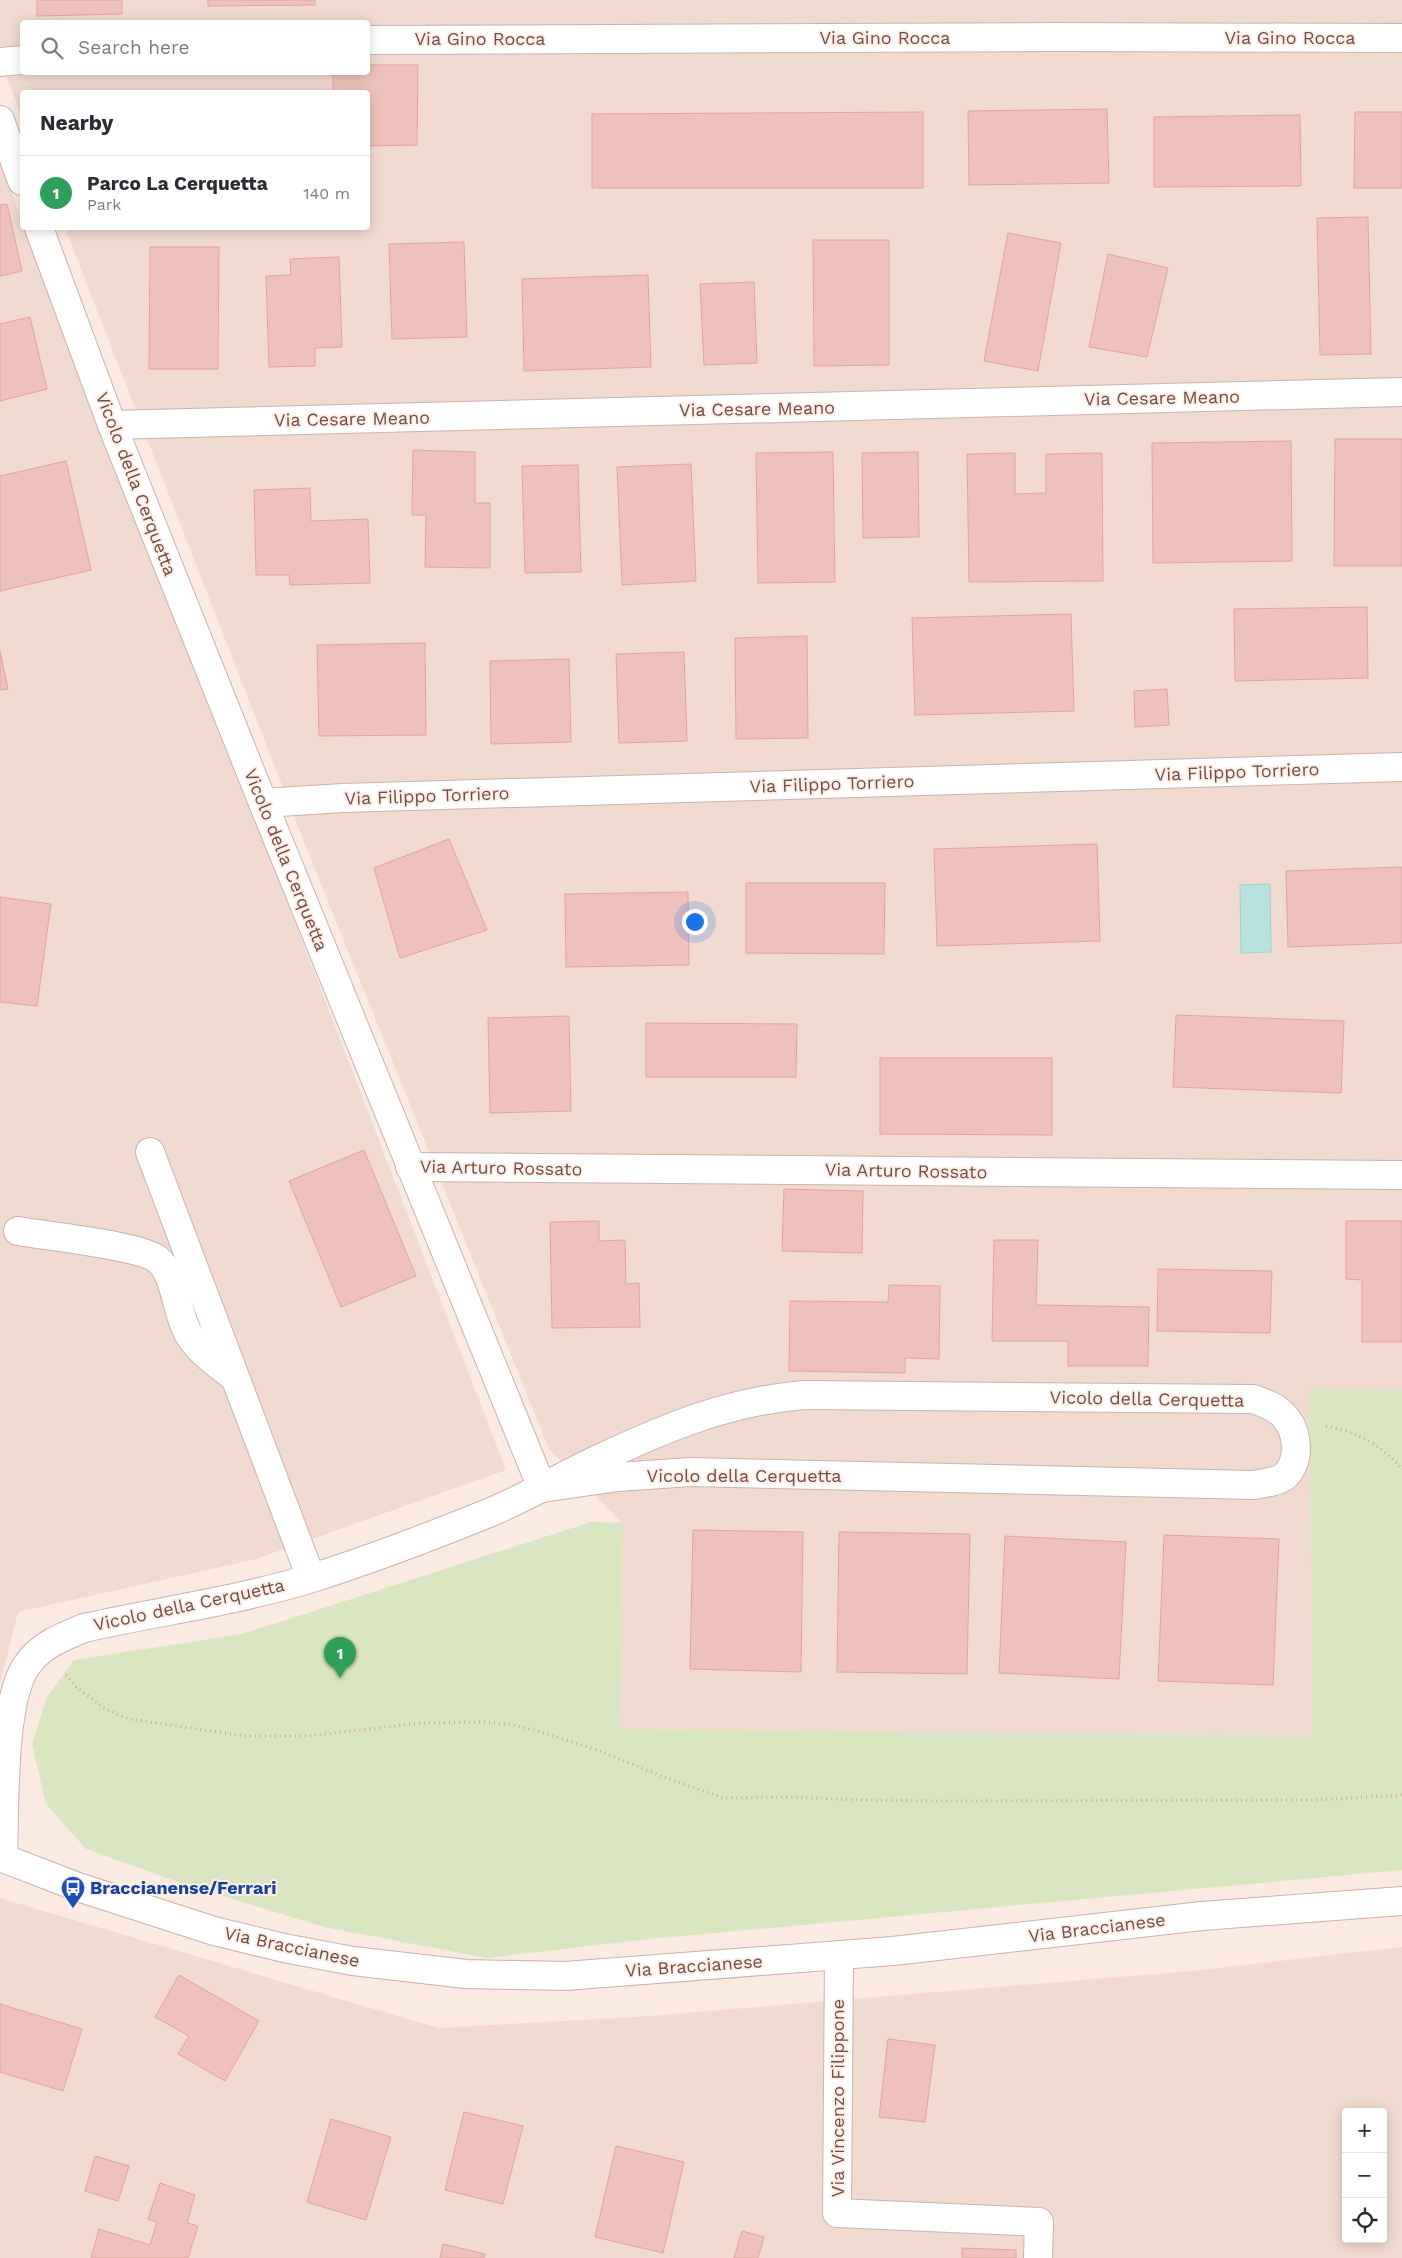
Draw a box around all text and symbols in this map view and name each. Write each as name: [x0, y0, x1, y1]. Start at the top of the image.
search box: [20, 20, 370, 75]
street label: Via Gino Rocca: [819, 27, 951, 48]
street label: Via Gino Rocca: [1224, 27, 1356, 48]
street label: Via Gino Rocca: [414, 28, 546, 49]
icon: search: [38, 34, 66, 62]
text: Search here: [78, 36, 189, 59]
text: Nearby: [40, 110, 113, 135]
text: Parco La Cerquetta: [87, 172, 268, 195]
text: 1: [53, 184, 59, 203]
text: 140 m: [303, 184, 350, 203]
text: Park: [87, 195, 121, 214]
street label: Via Cesare Meano: [1084, 386, 1240, 409]
street label: Vicolo della Cerquetta: [92, 389, 181, 579]
street label: Via Cesare Meano: [679, 397, 835, 420]
street label: Via Cesare Meano: [274, 407, 430, 430]
street label: Via Filippo Torriero: [1154, 758, 1320, 785]
street label: Vicolo della Cerquetta: [240, 766, 333, 954]
street label: Via Filippo Torriero: [749, 770, 915, 797]
street label: Via Filippo Torriero: [344, 782, 510, 809]
your location: [682, 909, 708, 935]
street label: Via Arturo Rossato: [420, 1156, 582, 1179]
street label: Via Arturo Rossato: [825, 1159, 987, 1182]
street label: Vicolo della Cerquetta: [1049, 1386, 1245, 1411]
street label: Vicolo della Cerquetta: [647, 1465, 841, 1486]
street label: Vicolo della Cerquetta: [91, 1574, 286, 1635]
pin: 1: [324, 1637, 356, 1678]
bus stop icon: Braccianense/Ferrari: [60, 1875, 86, 1909]
place label: Braccianense/Ferrari: [90, 1877, 276, 1898]
street label: Via Braccianese: [1027, 1909, 1167, 1946]
street label: Via Braccianese: [222, 1922, 362, 1971]
street label: Via Braccianese: [624, 1950, 763, 1981]
street label: Via Vincenzo Filippone: [827, 1999, 848, 2197]
map controls: [1342, 2108, 1387, 2243]
button: +: [1342, 2108, 1387, 2153]
button: −: [1342, 2153, 1387, 2198]
button: locate: [1342, 2198, 1387, 2243]

